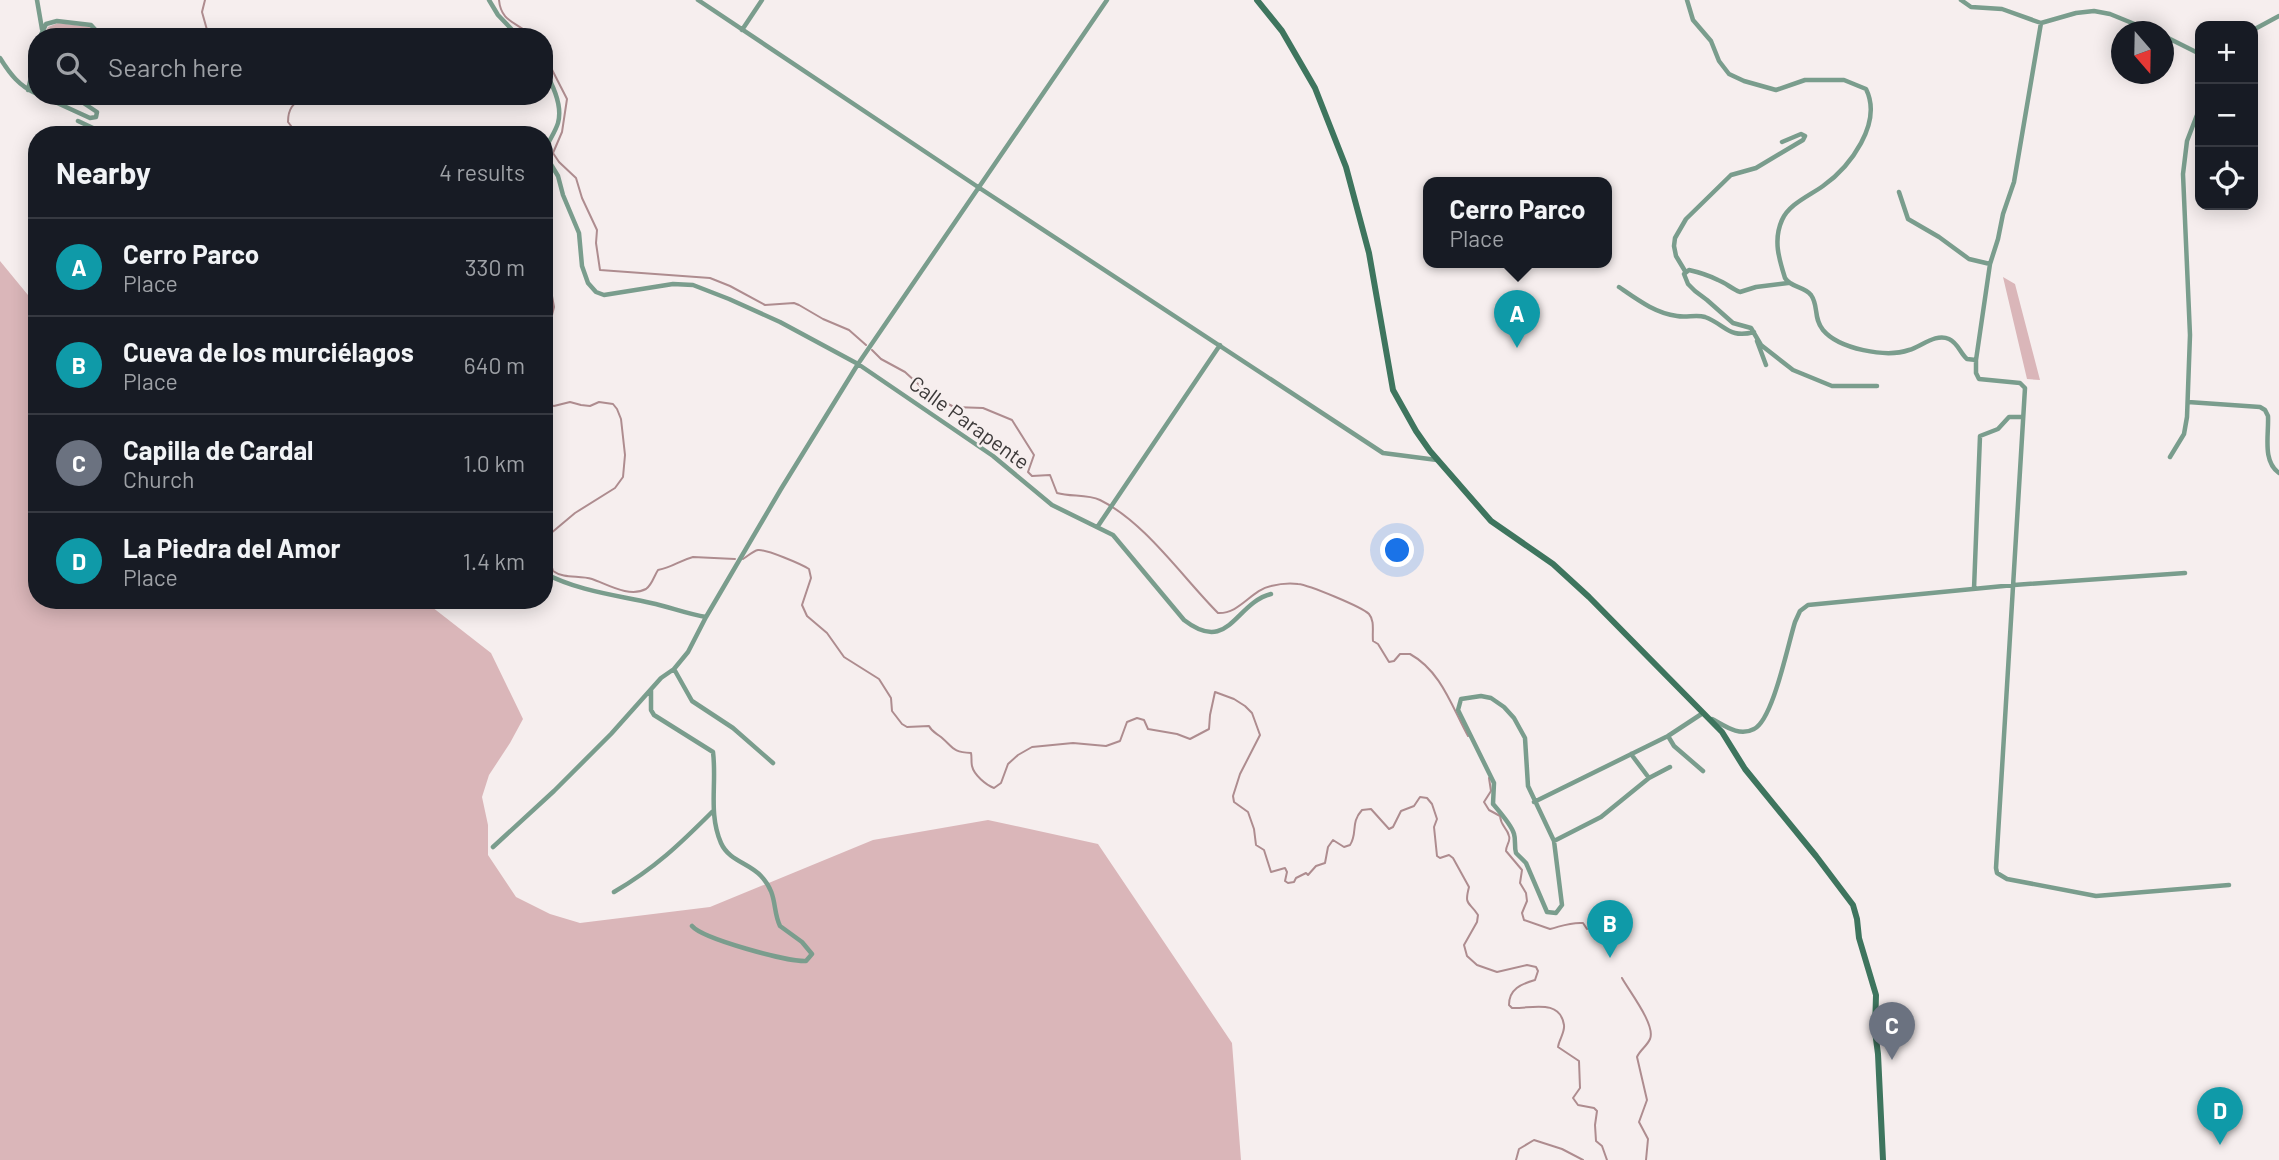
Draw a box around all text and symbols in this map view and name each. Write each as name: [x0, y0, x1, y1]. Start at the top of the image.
north arrow: [2111, 21, 2174, 84]
map controls: [2195, 21, 2258, 210]
button: +: [2195, 21, 2258, 84]
search box: [28, 28, 553, 105]
icon: search: [52, 48, 90, 86]
text: Search here: [108, 51, 243, 82]
button: −: [2195, 84, 2258, 147]
button: locate: [2195, 147, 2258, 210]
text: Nearby: [56, 154, 151, 190]
text: 4 results: [439, 158, 525, 186]
popup: [1423, 177, 1612, 268]
text: Cerro Parco: [1449, 193, 1586, 224]
text: Place: [1449, 224, 1504, 252]
text: Cerro Parco: [123, 238, 259, 269]
text: A: [71, 253, 87, 281]
text: 330 m: [465, 253, 525, 281]
text: Place: [123, 269, 178, 297]
pin: A: [1494, 290, 1540, 348]
text: Cueva de los murciélagos: [123, 336, 414, 367]
text: B: [72, 351, 86, 379]
text: 640 m: [464, 351, 525, 379]
text: Place: [123, 367, 178, 395]
street label: Calle Parapente: [905, 370, 1035, 474]
text: Capilla de Cardal: [123, 434, 313, 465]
text: C: [72, 449, 86, 477]
text: 1.0 km: [463, 449, 525, 477]
text: Church: [123, 465, 194, 493]
text: La Piedra del Amor: [123, 532, 341, 563]
your location: [1380, 533, 1414, 567]
text: D: [72, 547, 86, 575]
text: 1.4 km: [463, 547, 525, 575]
text: Place: [123, 563, 178, 591]
pin: B: [1587, 900, 1633, 958]
pin: C: [1869, 1002, 1915, 1060]
pin: D: [2197, 1087, 2243, 1145]

